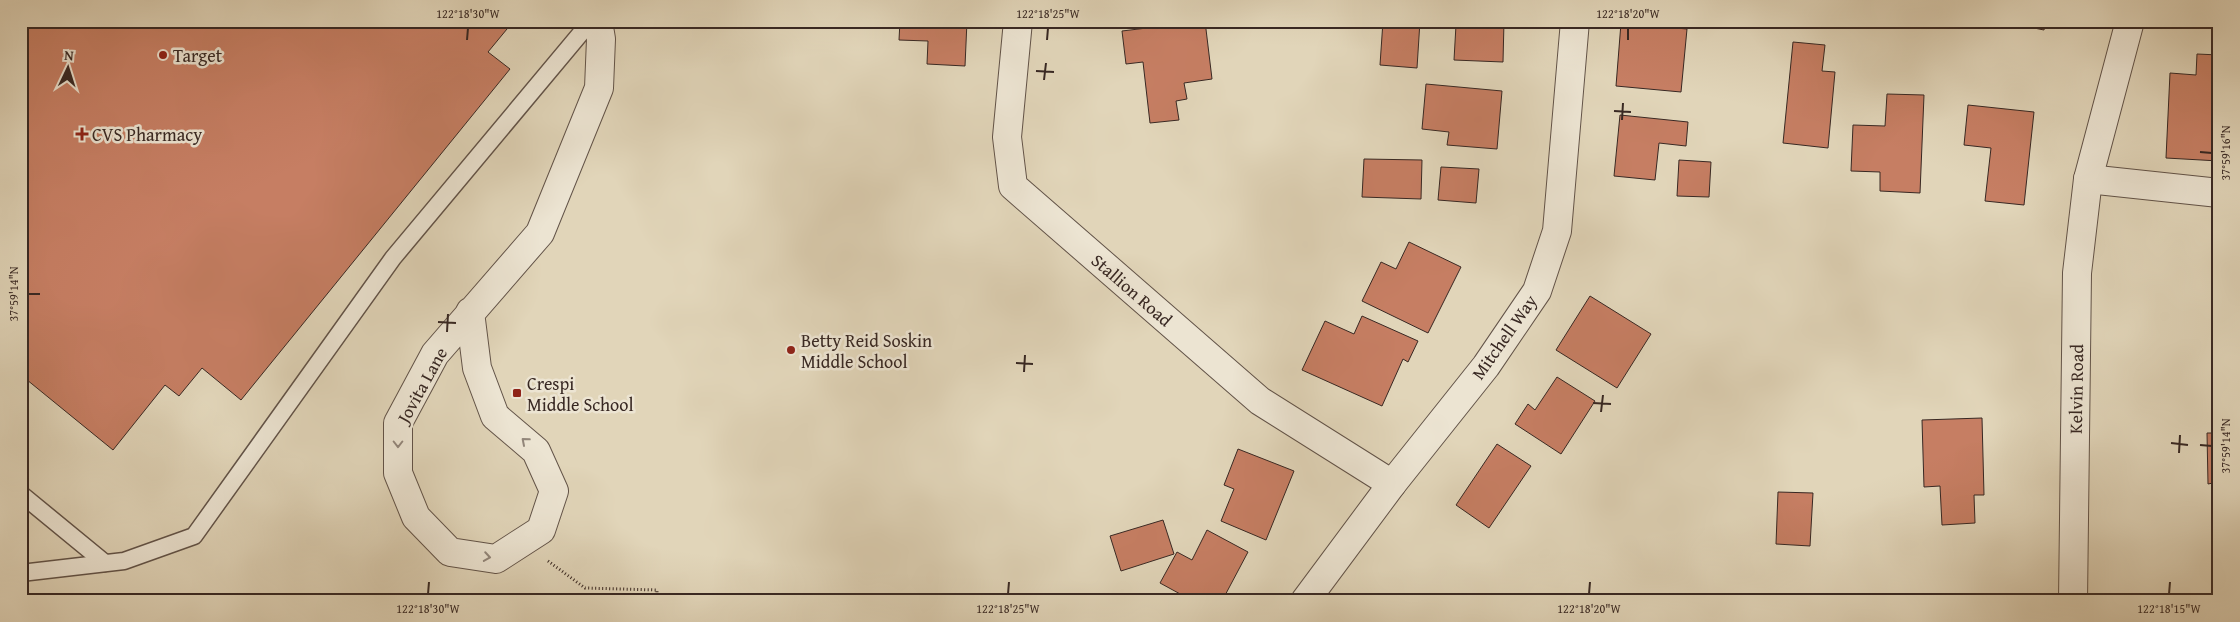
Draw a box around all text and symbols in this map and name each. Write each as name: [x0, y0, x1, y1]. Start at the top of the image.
text: 122°18'30"W: [436, 5, 500, 22]
text: 122°18'25"W: [1016, 5, 1080, 22]
text: 122°18'20"W: [1596, 5, 1660, 22]
north arrow: [42, 42, 92, 92]
place label: Target: [173, 42, 223, 69]
text: N: [64, 45, 75, 65]
marker: Target: [157, 49, 169, 61]
place label: CVS Pharmacy: [92, 121, 202, 148]
text: 37°59'16"N: [2217, 125, 2234, 181]
marker: CVS Pharmacy: [76, 128, 88, 140]
street label: Stallion Road: [1086, 247, 1179, 333]
text: 37°59'14"N: [5, 266, 22, 322]
street label: Mitchell Way: [1465, 289, 1543, 385]
place label: Betty Reid Soskin Middle School: [801, 327, 932, 375]
street label: Jovita Lane: [389, 342, 454, 430]
street label: Kelvin Road: [2062, 343, 2090, 434]
marker: Betty Reid Soskin Middle School: [785, 344, 797, 356]
place label: Crespi Middle School: [527, 370, 634, 418]
marker: Crespi Middle School: [511, 387, 523, 399]
text: 37°59'14"N: [2217, 418, 2234, 474]
one-way arrow: [521, 438, 530, 447]
one-way arrow: [393, 440, 403, 448]
one-way arrow: [482, 552, 491, 562]
text: 122°18'30"W: [396, 600, 460, 617]
text: 122°18'25"W: [976, 600, 1040, 617]
text: 122°18'20"W: [1557, 600, 1621, 617]
text: 122°18'15"W: [2137, 600, 2201, 617]

